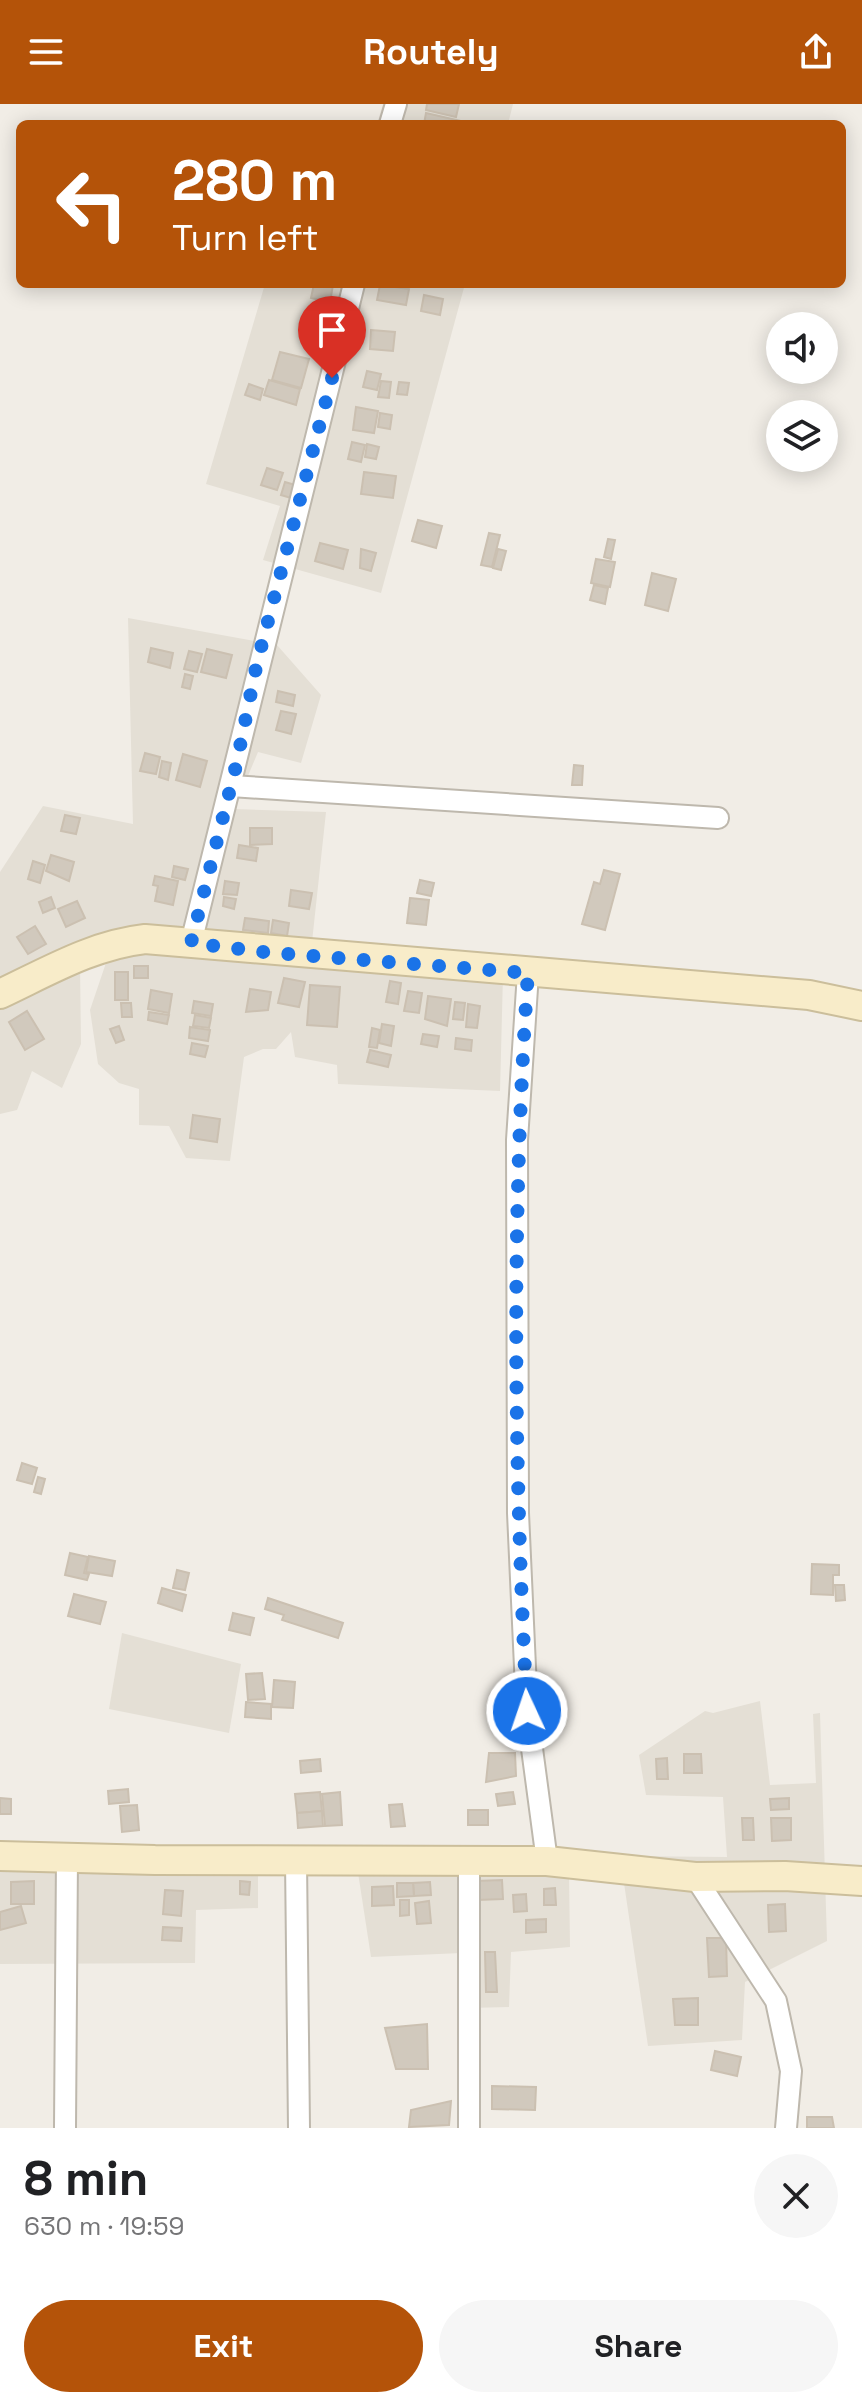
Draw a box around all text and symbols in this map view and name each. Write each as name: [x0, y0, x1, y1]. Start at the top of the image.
text: Routely: [363, 29, 499, 75]
icon: menu: [24, 30, 68, 74]
icon: share: [794, 30, 838, 74]
text: 280 m: [172, 145, 337, 216]
icon: left: [40, 152, 144, 256]
text: Turn left: [172, 215, 319, 261]
pin: [298, 296, 366, 378]
icon: arrive: [310, 308, 354, 352]
map controls: [766, 312, 838, 472]
button: sound: [766, 312, 838, 384]
button: layers: [766, 400, 838, 472]
position arrow: [485, 1669, 569, 1753]
text: 8 min: [24, 2148, 148, 2209]
button: close: [754, 2154, 838, 2238]
text: 630 m · 19:59: [24, 2209, 184, 2243]
button: Exit: [24, 2300, 423, 2392]
button: Share: [439, 2300, 838, 2392]

